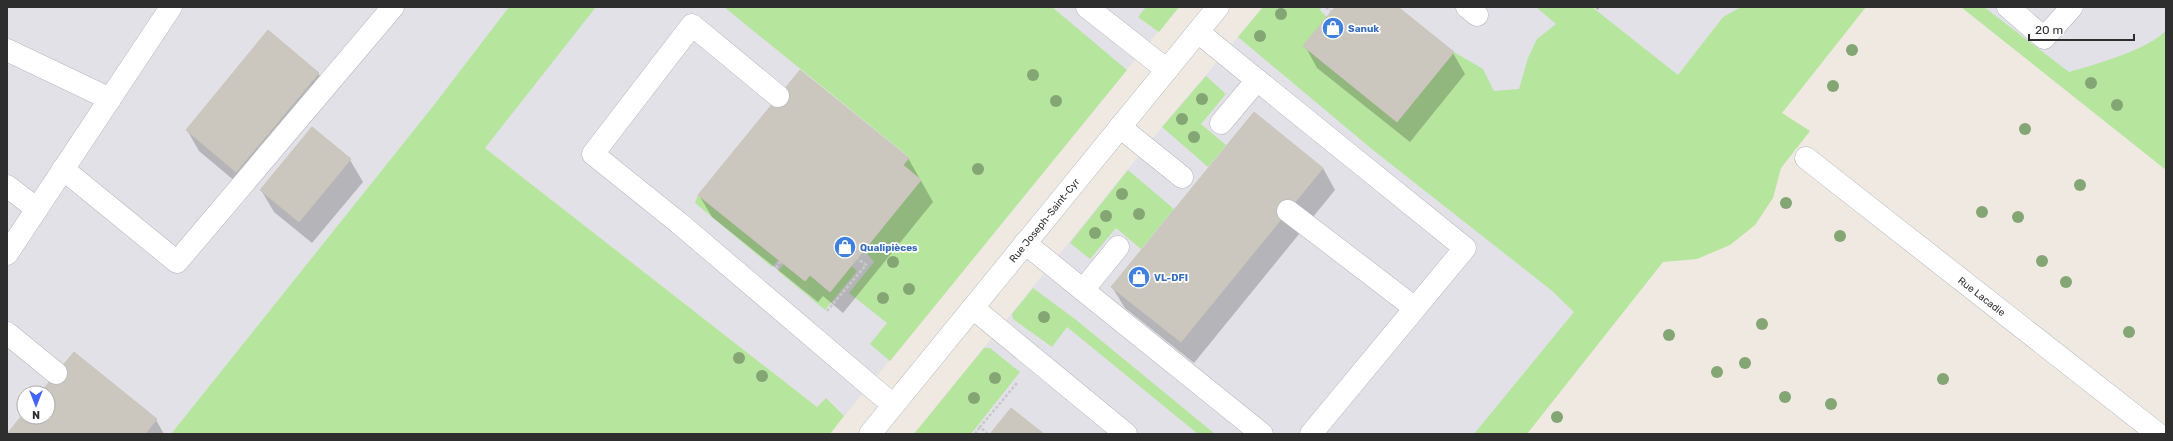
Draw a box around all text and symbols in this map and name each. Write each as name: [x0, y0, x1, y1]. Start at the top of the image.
shop icon: Sanuk: [1320, 15, 1346, 41]
scale bar: [2029, 16, 2134, 42]
place label: Sanuk: [1348, 23, 1379, 35]
text: 20 m: [2035, 23, 2063, 37]
street label: Rue Joseph-Saint-Cyr: [1007, 176, 1083, 265]
shop icon: Qualipièces: [832, 234, 858, 260]
place label: Qualipièces: [860, 242, 918, 254]
shop icon: VL-DFI: [1126, 264, 1152, 290]
place label: VL-DFI: [1154, 272, 1188, 284]
street label: Rue Lacadie: [1955, 275, 2008, 319]
north arrow: [16, 385, 56, 425]
text: N: [32, 408, 40, 421]

